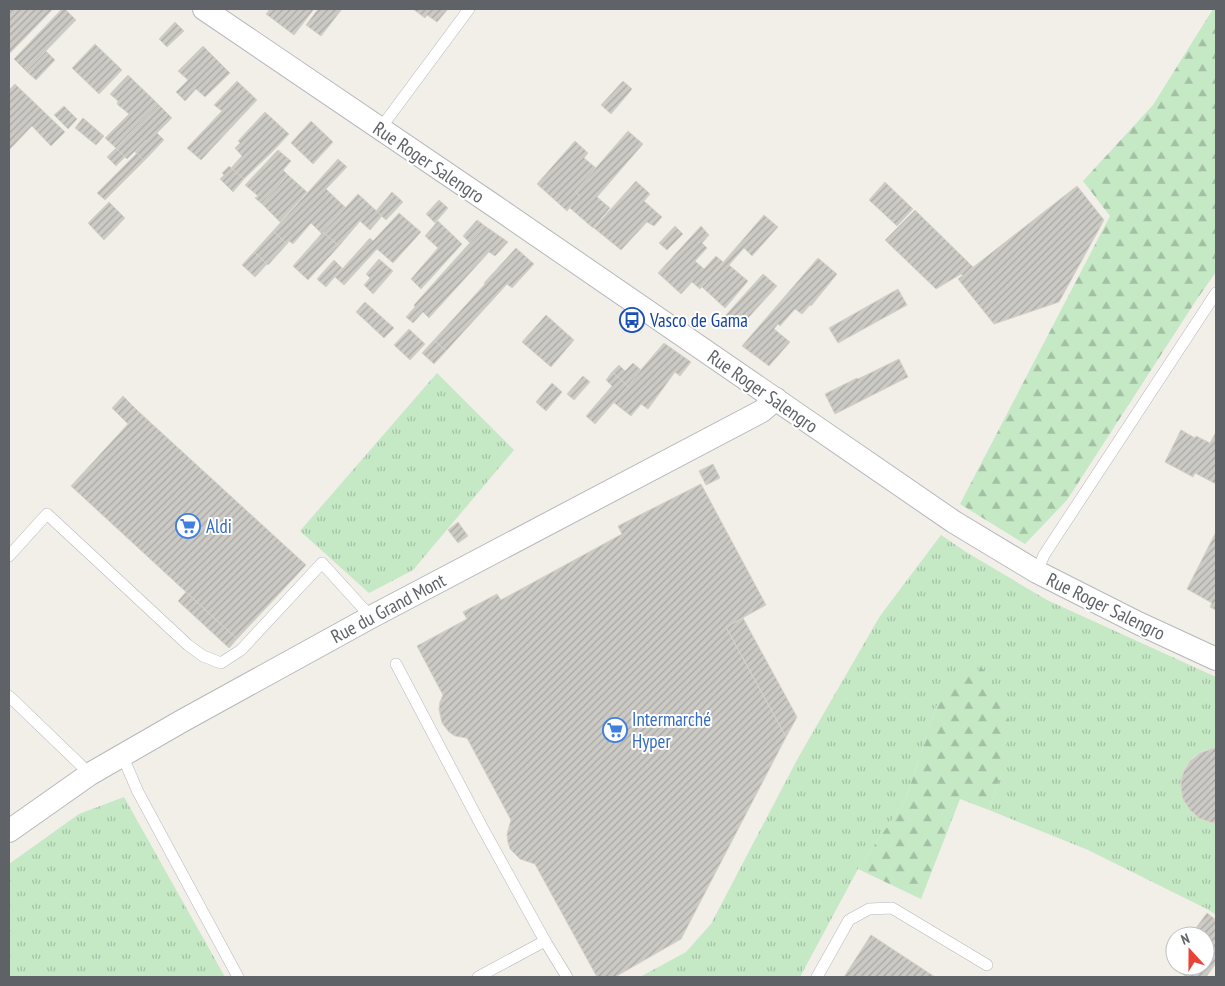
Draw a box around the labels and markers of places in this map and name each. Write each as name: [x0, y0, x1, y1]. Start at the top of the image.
bus stop icon: Vasco de Gama: [619, 307, 645, 333]
place label: Vasco de Gama: [649, 308, 748, 332]
supermarket icon: Aldi: [175, 513, 201, 539]
place label: Aldi: [206, 514, 232, 538]
place label: Intermarché Hyper: [632, 707, 711, 753]
supermarket icon: Intermarché Hyper: [602, 717, 628, 743]

